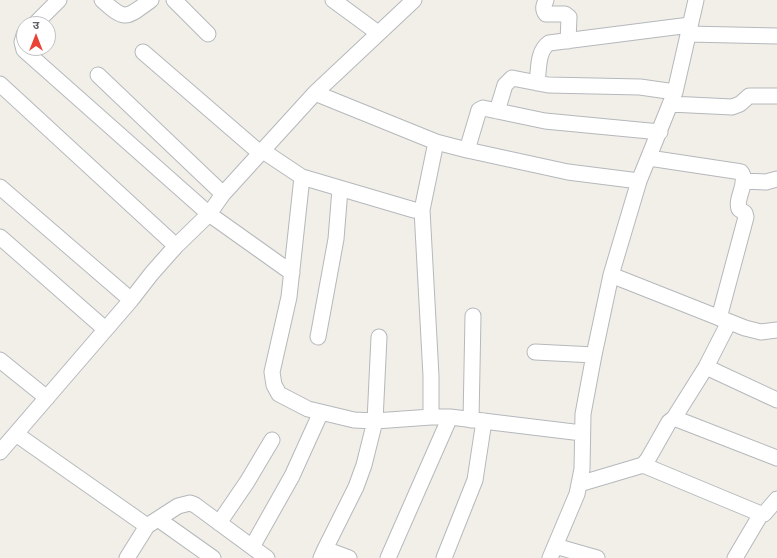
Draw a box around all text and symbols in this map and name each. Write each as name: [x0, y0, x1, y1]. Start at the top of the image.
north arrow: [16, 16, 56, 56]
text: उ: [33, 17, 39, 32]

